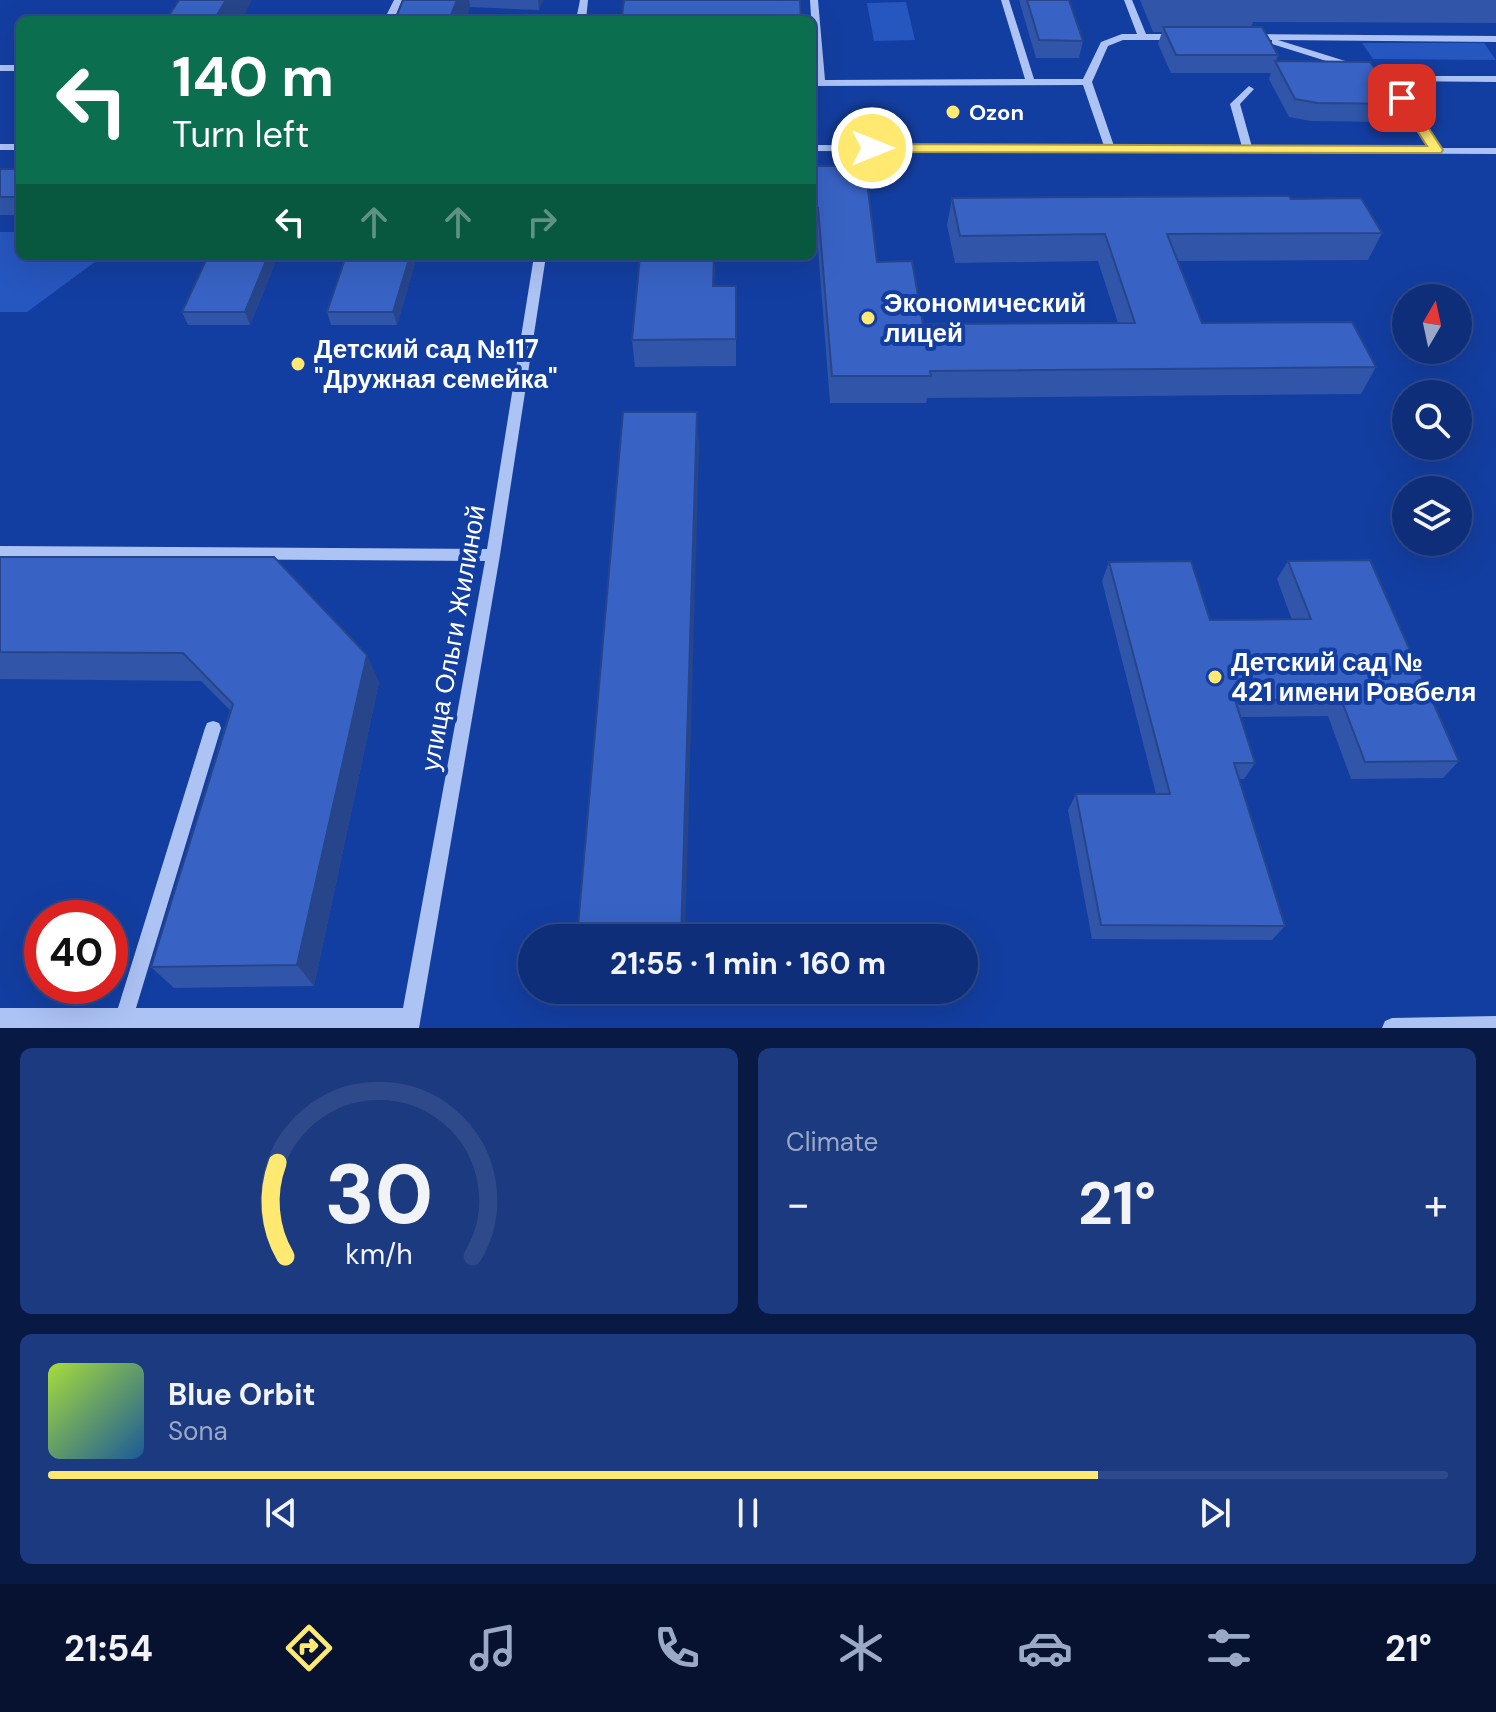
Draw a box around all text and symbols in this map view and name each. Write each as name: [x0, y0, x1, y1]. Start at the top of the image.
text: 140 m: [172, 40, 334, 113]
icon: left: [40, 48, 144, 152]
pin: [1368, 64, 1436, 132]
icon: arrive: [1380, 76, 1424, 120]
place label: Ozon: [969, 98, 1024, 127]
marker: Ozon: [944, 103, 962, 121]
position arrow: [830, 106, 914, 190]
text: Turn left: [172, 111, 309, 158]
icon: left: [268, 200, 312, 244]
icon: ahead: [352, 200, 396, 244]
icon: ahead: [436, 200, 480, 244]
icon: right: [520, 200, 564, 244]
north arrow: [1392, 284, 1472, 364]
map controls: [1392, 284, 1472, 556]
place label: Экономический лицей: [884, 286, 1086, 350]
marker: Экономический лицей: [859, 309, 877, 327]
place label: Детский сад №117 "Дружная семейка": [314, 332, 558, 396]
marker: Детский сад №117 "Дружная семейка": [289, 355, 307, 373]
button: search: [1392, 380, 1472, 460]
button: layers: [1392, 476, 1472, 556]
street label: улица Ольги Жилиной: [413, 502, 493, 774]
place label: Детский сад № 421 имени Ровбеля: [1231, 645, 1476, 709]
marker: Детский сад № 421 имени Ровбеля: [1206, 668, 1224, 686]
speed limit sign: 40: [24, 900, 128, 1004]
text: 21:55 · 1 min · 160 m: [610, 944, 886, 983]
text: Climate: [786, 1125, 878, 1159]
text: 30: [325, 1140, 433, 1249]
text: 21°: [1078, 1164, 1156, 1243]
text: −: [786, 1175, 810, 1233]
text: +: [1424, 1175, 1448, 1233]
text: km/h: [345, 1236, 413, 1273]
text: Blue Orbit: [168, 1375, 315, 1414]
text: Sona: [168, 1414, 228, 1448]
icon: previous: [259, 1491, 303, 1535]
icon: pause: [726, 1491, 770, 1535]
icon: next: [1193, 1491, 1237, 1535]
icon: directions: [281, 1620, 337, 1676]
icon: music: [465, 1620, 521, 1676]
icon: phone: [649, 1620, 705, 1676]
icon: climate: [833, 1620, 889, 1676]
icon: car: [1017, 1620, 1073, 1676]
icon: filters: [1201, 1620, 1257, 1676]
text: 21:54: [64, 1625, 153, 1672]
text: 21°: [1385, 1625, 1432, 1672]

